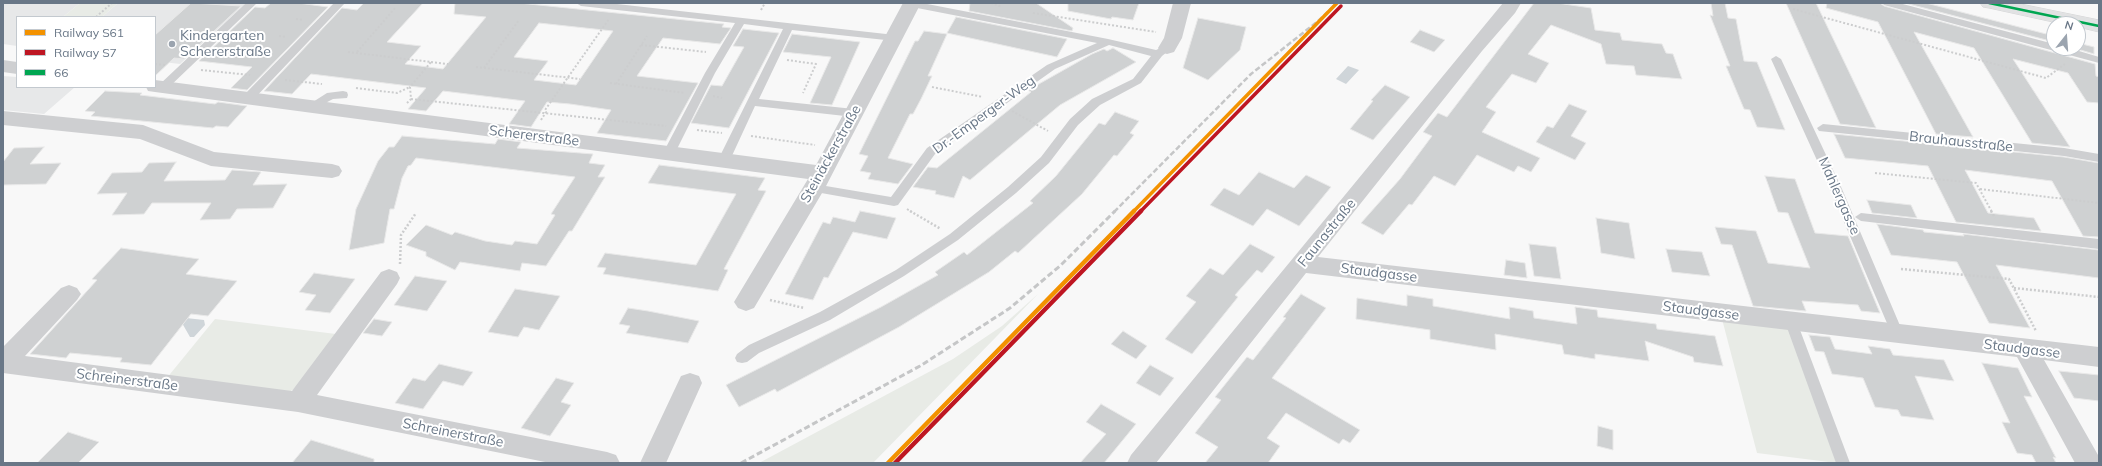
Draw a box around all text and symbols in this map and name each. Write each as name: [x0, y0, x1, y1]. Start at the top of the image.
legend: [16, 16, 156, 88]
north arrow: [2046, 16, 2086, 56]
text: N: [2063, 18, 2075, 33]
text: Railway S61: [54, 25, 124, 40]
place label: Kindergarten Schererstraße: [180, 28, 271, 60]
marker: Kindergarten Schererstraße: [167, 39, 177, 49]
text: Railway S7: [54, 45, 117, 60]
text: 66: [54, 65, 68, 80]
street label: Dr.-Emperger-Weg: [930, 72, 1038, 158]
street label: Steinäckerstraße: [797, 102, 865, 206]
street label: Schererstraße: [488, 122, 580, 150]
street label: Brauhausstraße: [1908, 128, 2014, 156]
street label: Mahlergasse: [1814, 155, 1864, 237]
street label: Faunastraße: [1295, 196, 1359, 270]
street label: Staudgasse: [1340, 260, 1418, 286]
street label: Staudgasse: [1662, 298, 1740, 324]
street label: Staudgasse: [1983, 336, 2061, 362]
street label: Schreinerstraße: [75, 365, 179, 395]
street label: Schreinerstraße: [401, 415, 505, 451]

